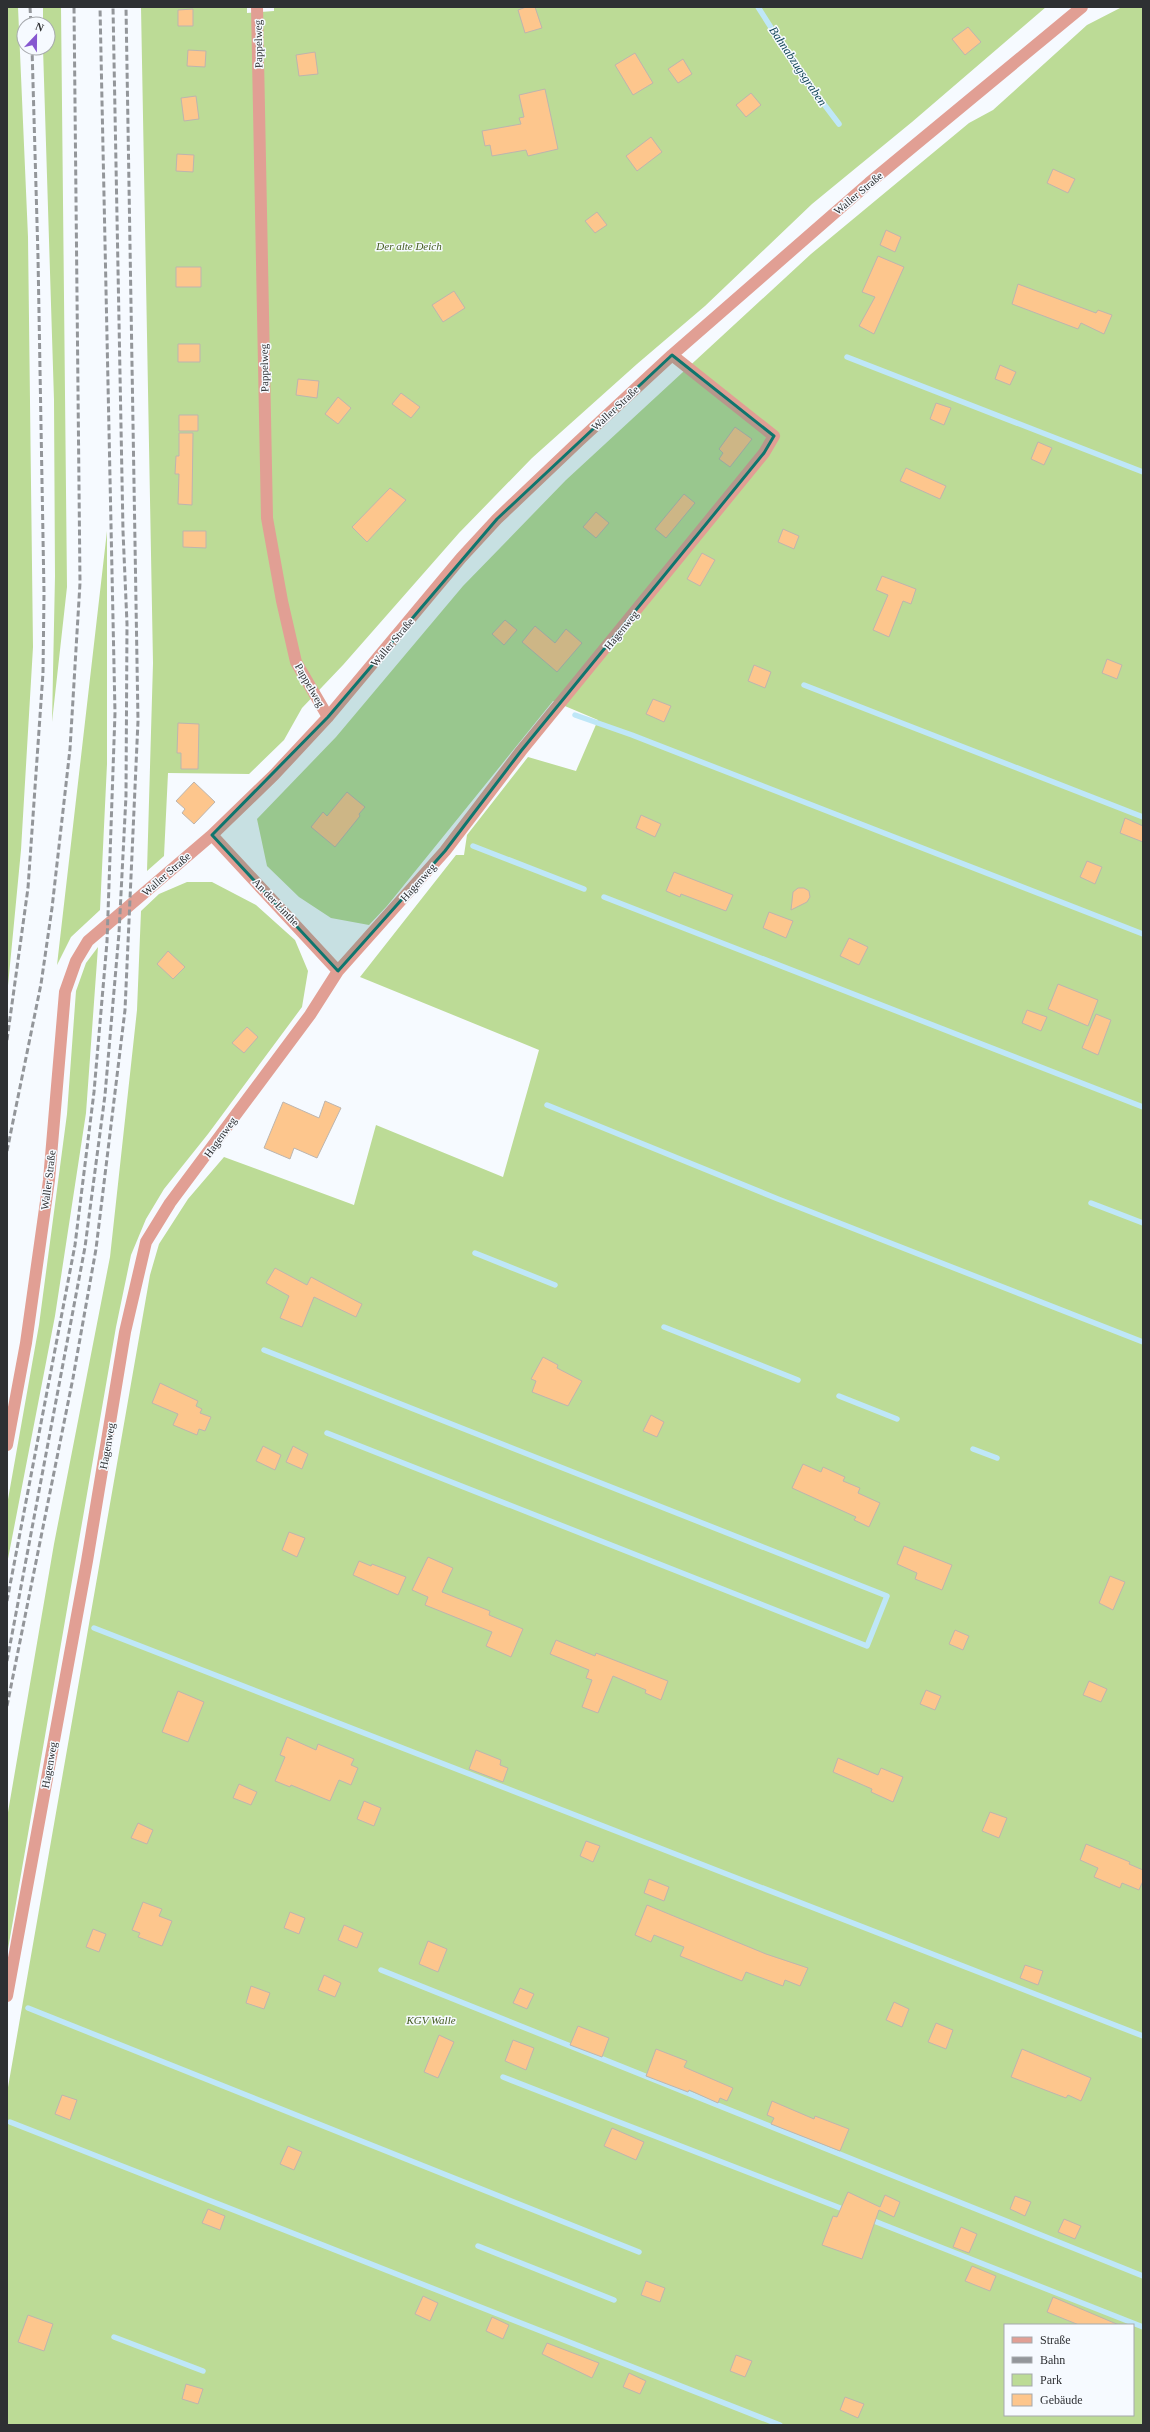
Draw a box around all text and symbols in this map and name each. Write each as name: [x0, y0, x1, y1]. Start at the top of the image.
north arrow: [16, 16, 56, 56]
street label: Pappelweg: [252, 19, 264, 68]
text: N: [34, 20, 46, 34]
water label: Bahnabzugsgraben: [766, 24, 830, 108]
street label: Waller Straße: [831, 169, 885, 217]
park label: Der alte Deich: [375, 240, 442, 252]
street label: Pappelweg: [258, 343, 270, 392]
street label: Waller Straße: [589, 383, 641, 433]
street label: Hagenweg: [602, 608, 641, 652]
street label: Waller Straße: [368, 615, 416, 669]
street label: Pappelweg: [293, 661, 328, 709]
street label: Waller Straße: [139, 850, 193, 898]
street label: Hagenweg: [398, 860, 439, 903]
street label: An der Linthe: [250, 876, 302, 928]
street label: Hagenweg: [201, 1114, 239, 1160]
street label: Waller Straße: [38, 1149, 58, 1210]
street label: Hagenweg: [97, 1421, 117, 1470]
street label: Hagenweg: [39, 1740, 59, 1789]
park label: KGV Walle: [405, 2014, 456, 2026]
legend: [1004, 2324, 1134, 2416]
text: Straße: [1040, 2333, 1071, 2347]
text: Bahn: [1040, 2353, 1065, 2367]
text: Park: [1040, 2373, 1062, 2387]
text: Gebäude: [1040, 2393, 1083, 2407]

